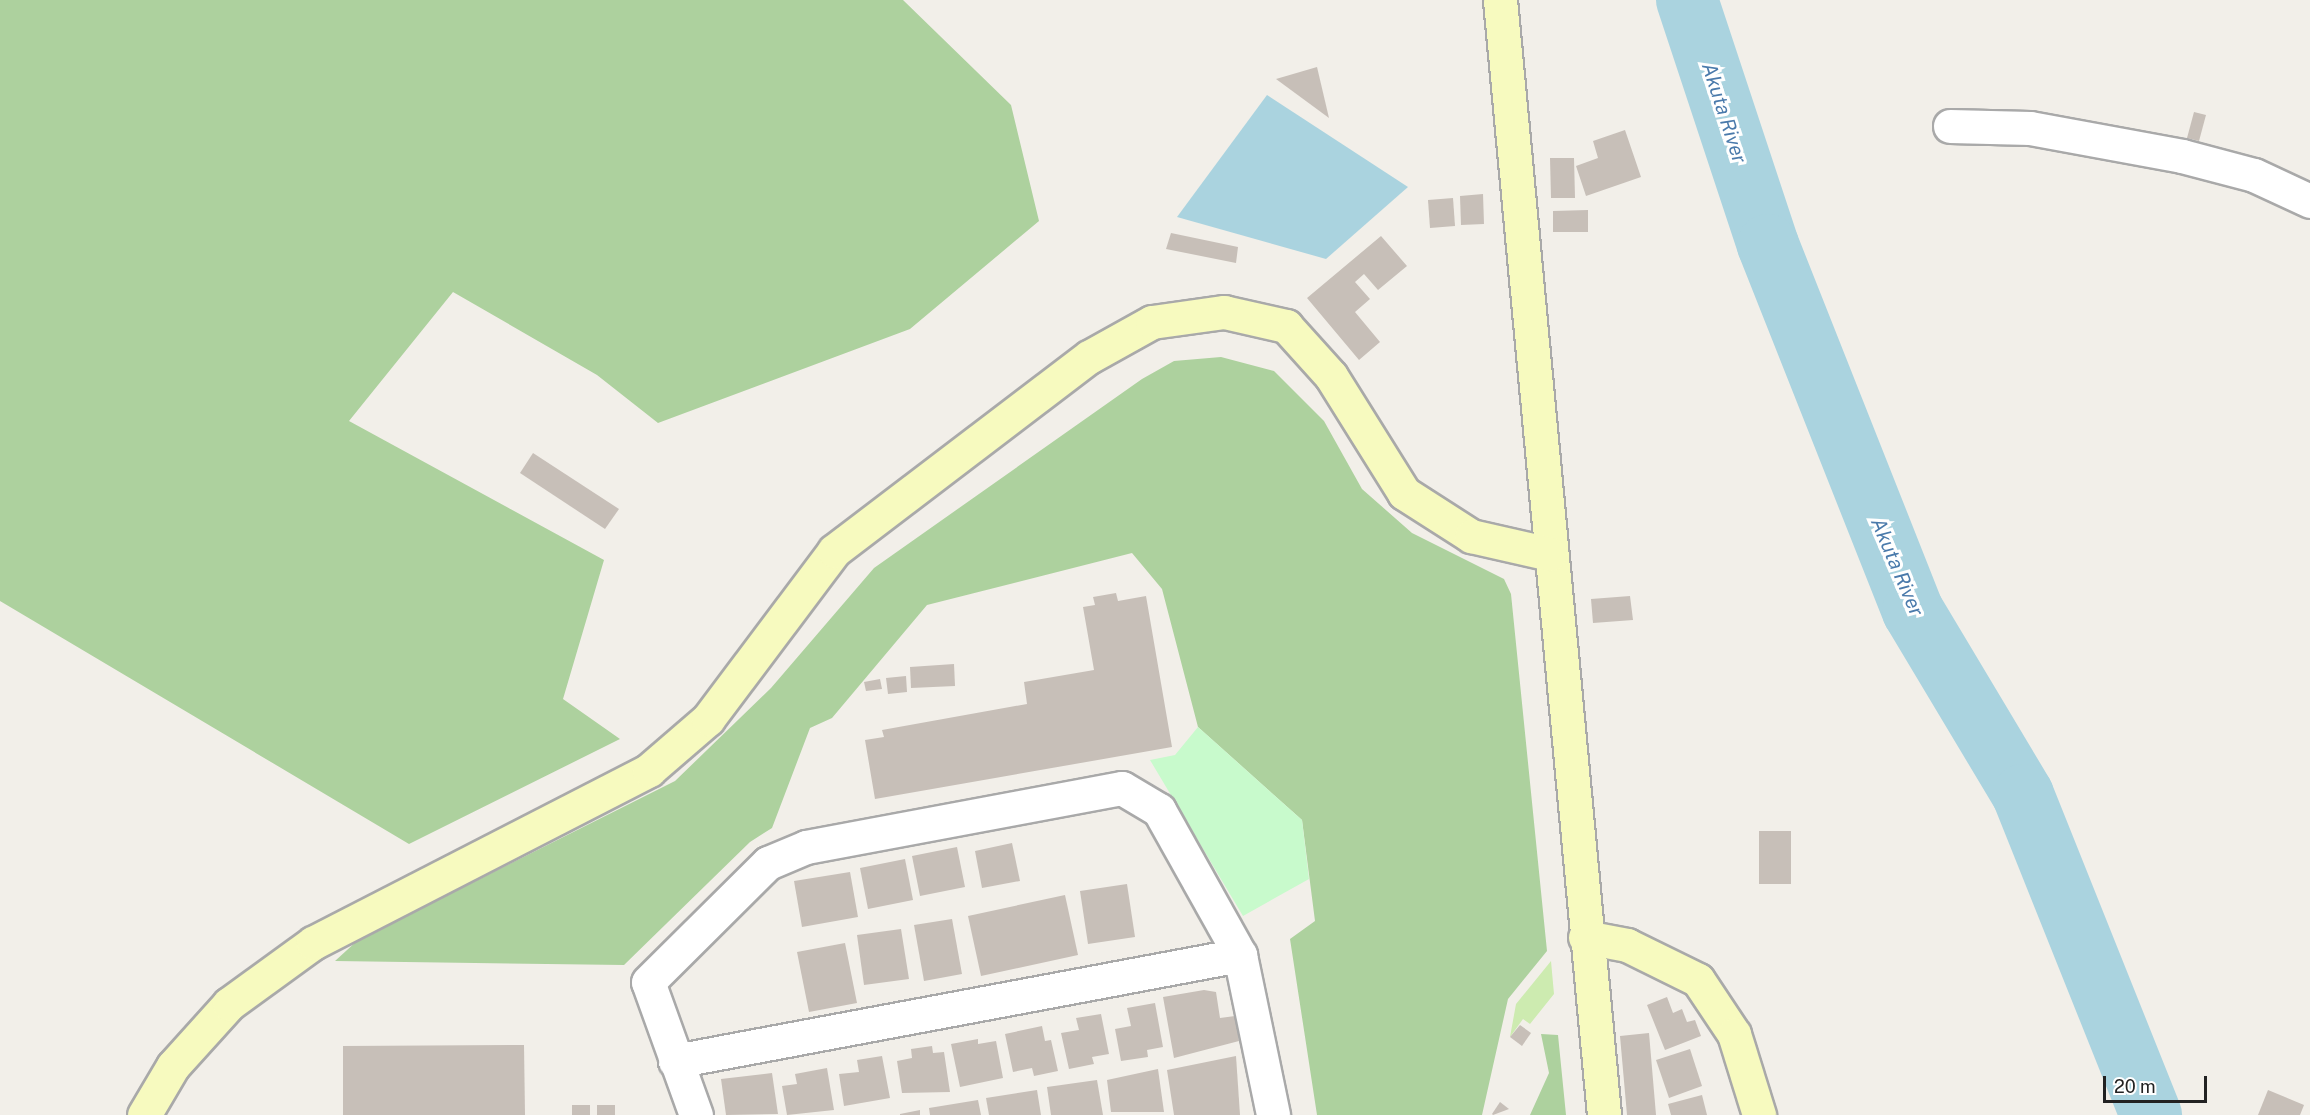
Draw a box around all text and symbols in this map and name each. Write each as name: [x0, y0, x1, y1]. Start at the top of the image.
water label: Akuta River: [1697, 60, 1751, 166]
water label: Akuta River: [1866, 514, 1928, 620]
scale bar: [2106, 1064, 2210, 1102]
text: 20 m: [2114, 1076, 2156, 1097]

